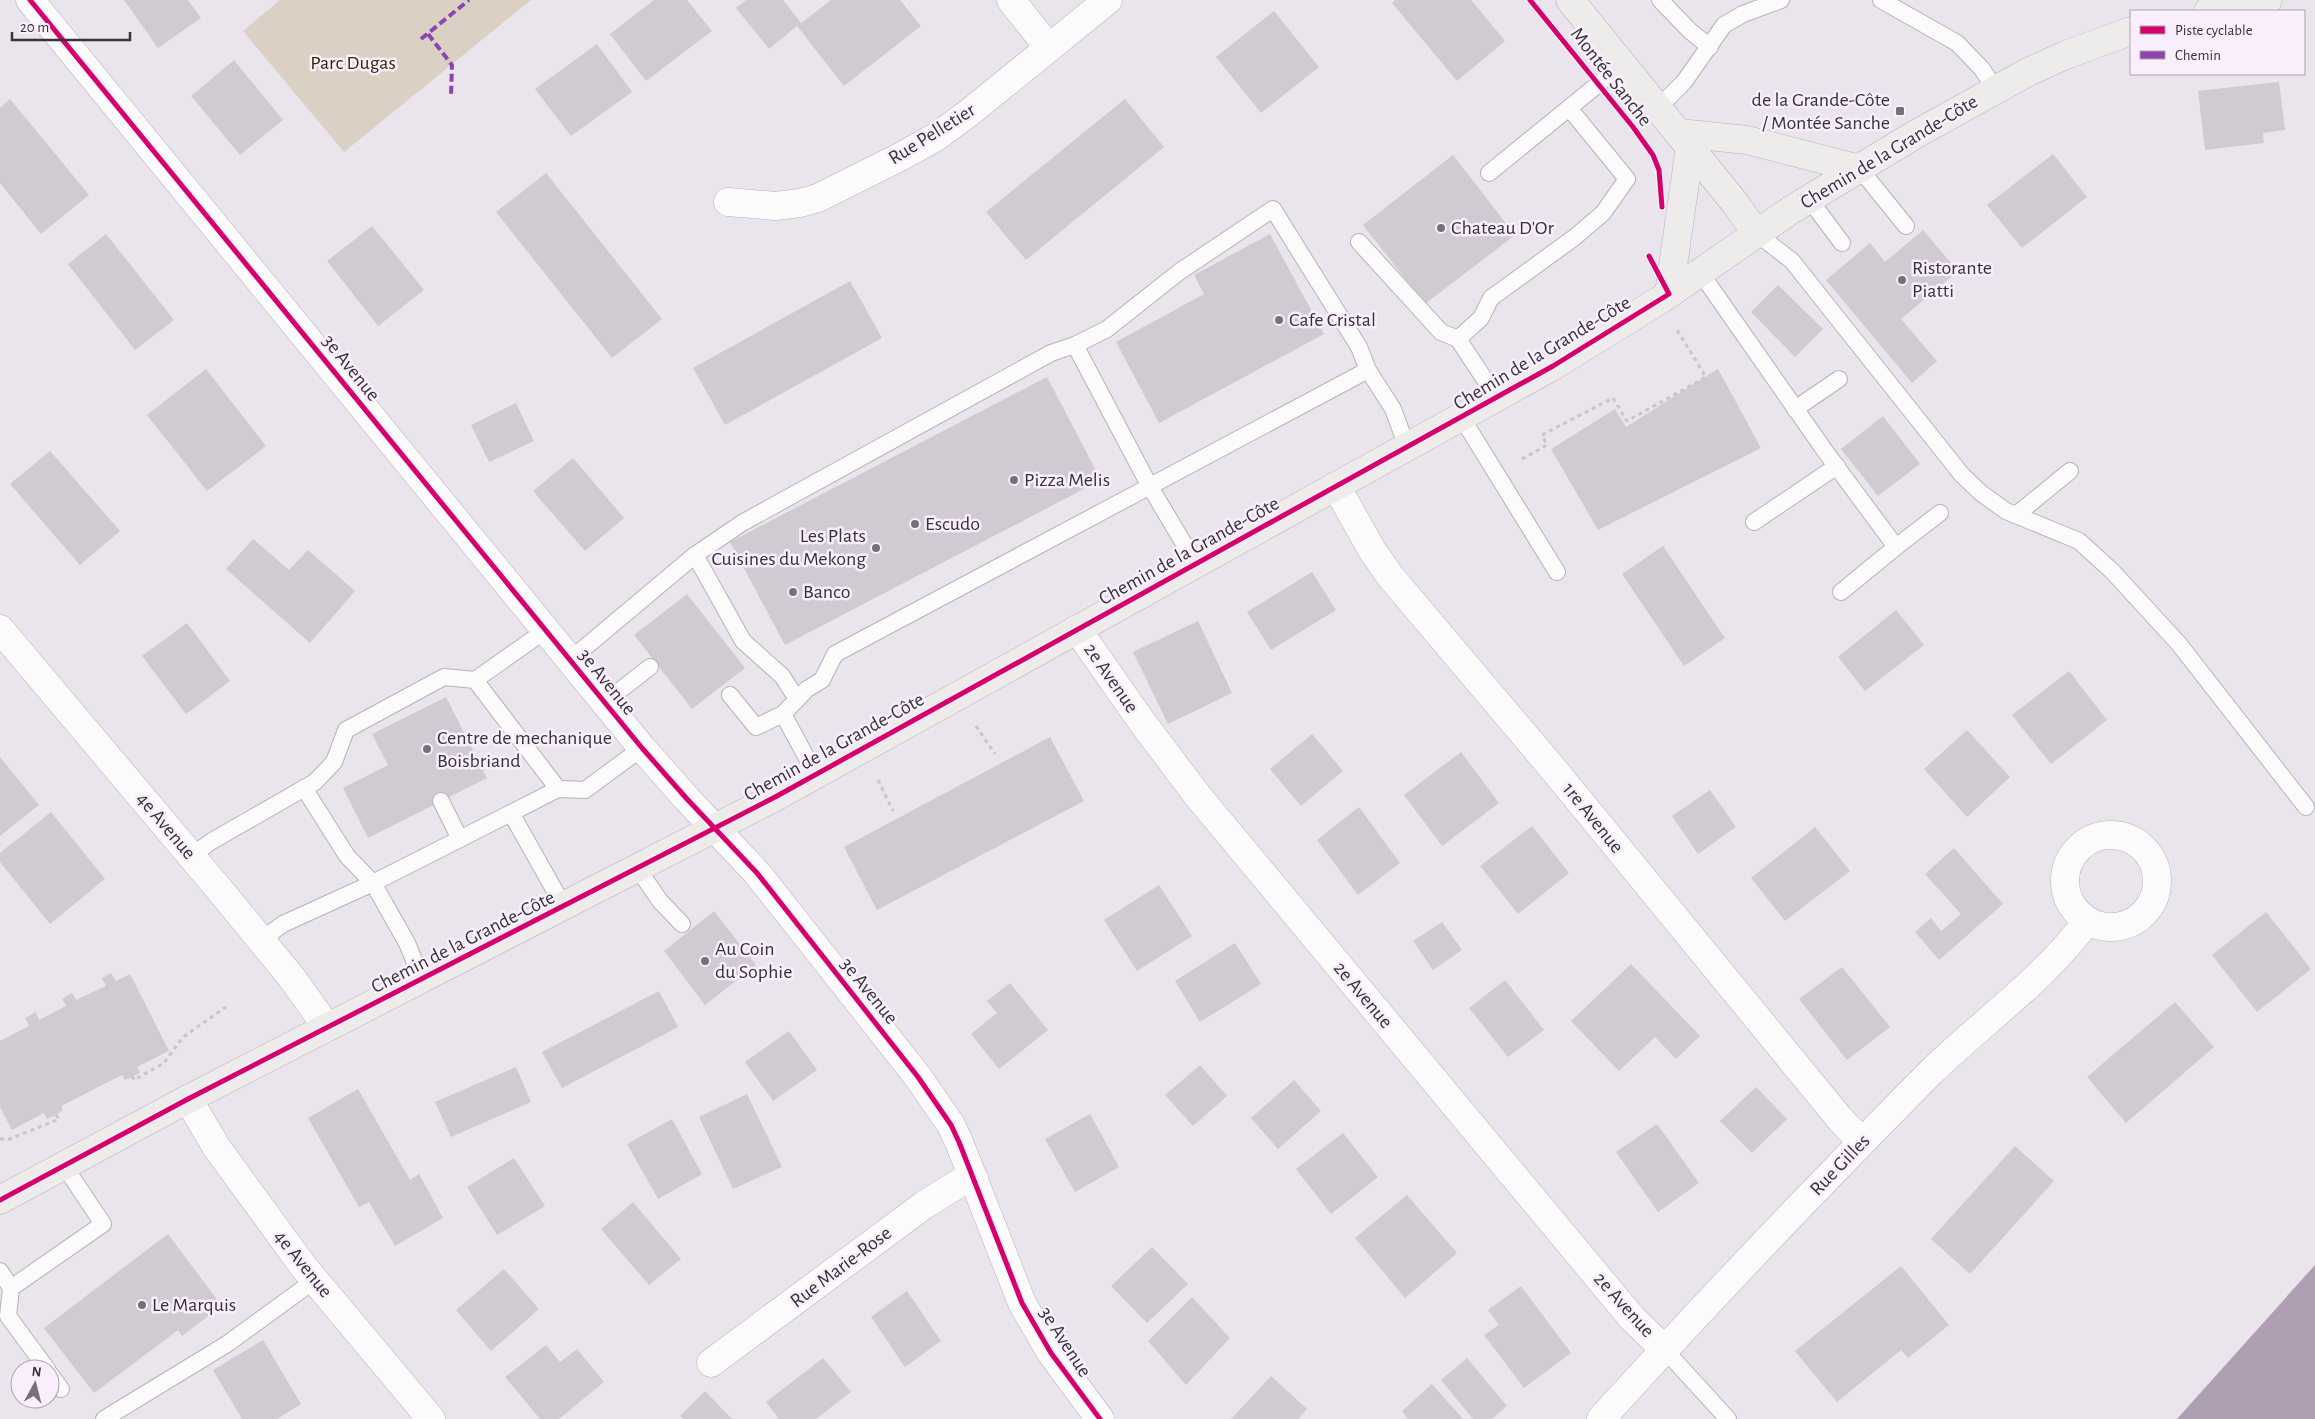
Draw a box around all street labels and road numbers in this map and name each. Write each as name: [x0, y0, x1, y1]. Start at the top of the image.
street label: Montée Sanche: [1567, 24, 1655, 130]
street label: Chemin de la Grande-Côte: [1797, 91, 1981, 213]
street label: Rue Pelletier: [885, 99, 979, 168]
street label: Chemin de la Grande-Côte: [1450, 292, 1634, 414]
street label: 3e Avenue: [318, 331, 384, 405]
street label: Chemin de la Grande-Côte: [1095, 493, 1283, 609]
street label: 2e Avenue: [1080, 640, 1142, 716]
street label: 3e Avenue: [574, 645, 640, 719]
street label: Chemin de la Grande-Côte: [740, 689, 928, 805]
street label: 1re Avenue: [1559, 779, 1627, 857]
street label: 4e Avenue: [132, 789, 200, 863]
street label: Chemin de la Grande-Côte: [368, 887, 558, 997]
street label: 3e Avenue: [836, 954, 902, 1028]
street label: 2e Avenue: [1330, 958, 1396, 1032]
street label: Rue Gilles: [1806, 1130, 1874, 1200]
street label: Rue Marie-Rose: [787, 1223, 895, 1311]
street label: 4e Avenue: [270, 1226, 336, 1302]
street label: 2e Avenue: [1590, 1269, 1658, 1341]
street label: 3e Avenue: [1035, 1303, 1095, 1381]

